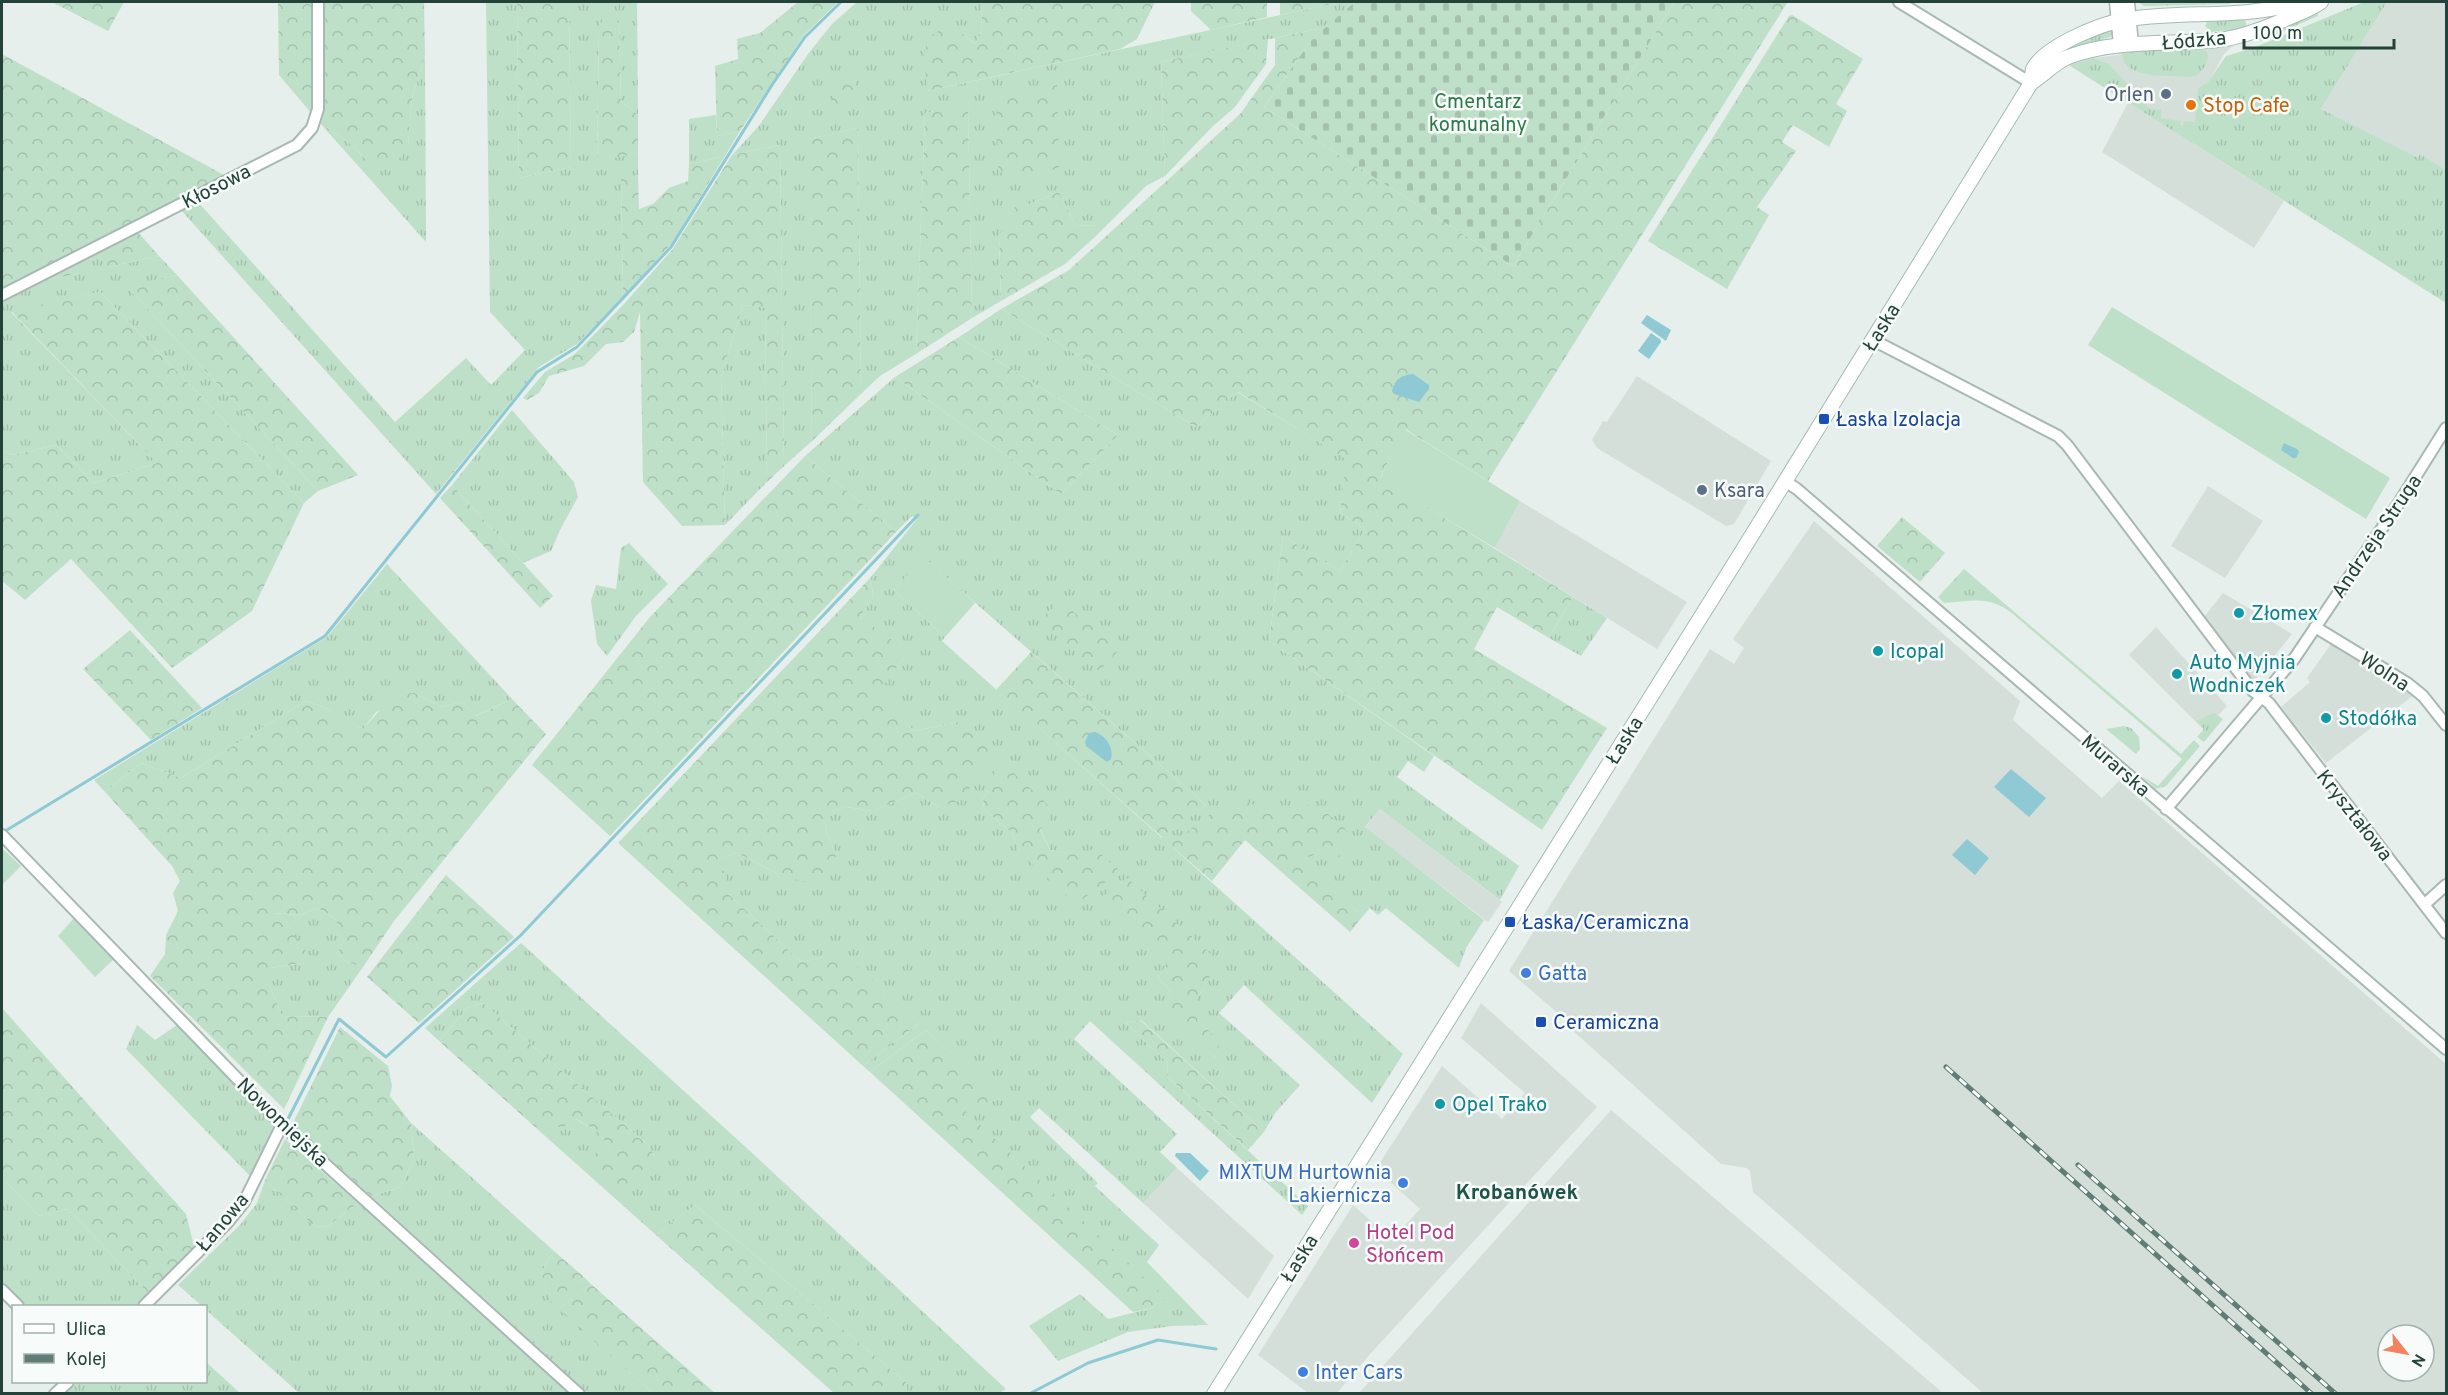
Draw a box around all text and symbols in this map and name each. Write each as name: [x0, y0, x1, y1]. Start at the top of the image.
scale bar: [2244, 12, 2394, 50]
text: 100 m: [2253, 23, 2302, 46]
street label: Łódzka: [2161, 26, 2227, 58]
place label: Orlen: [2104, 83, 2154, 109]
marker: Orlen: [2159, 87, 2173, 101]
park label: Cmentarz komunalny: [1429, 90, 1527, 139]
place label: Stop Cafe: [2203, 94, 2290, 120]
marker: Stop Cafe: [2184, 98, 2198, 112]
street label: Kłosowa: [178, 159, 256, 216]
street label: Łaska: [1858, 299, 1907, 357]
place label: Łaska Izolacja: [1836, 408, 1961, 434]
marker: Łaska Izolacja: [1817, 412, 1831, 426]
street label: Andrzeja Struga: [2327, 470, 2429, 604]
place label: Ksara: [1714, 479, 1765, 505]
marker: Ksara: [1695, 483, 1709, 497]
place label: Złomex: [2251, 602, 2318, 628]
marker: Złomex: [2232, 606, 2246, 620]
place label: Icopal: [1890, 640, 1944, 666]
marker: Icopal: [1871, 644, 1885, 658]
street label: Wolna: [2354, 647, 2414, 698]
place label: Auto Myjnia Wodniczek: [2189, 651, 2296, 700]
marker: Auto Myjnia Wodniczek: [2170, 667, 2184, 681]
place label: Stodółka: [2338, 707, 2417, 733]
marker: Stodółka: [2319, 711, 2333, 725]
street label: Łaska: [1601, 712, 1650, 770]
street label: Murarska: [2075, 729, 2155, 804]
street label: Kryształowa: [2310, 765, 2397, 867]
place label: Łaska/Ceramiczna: [1522, 911, 1689, 937]
marker: Łaska/Ceramiczna: [1503, 915, 1517, 929]
place label: Gatta: [1538, 962, 1587, 988]
marker: Gatta: [1519, 966, 1533, 980]
place label: Ceramiczna: [1553, 1011, 1659, 1037]
marker: Ceramiczna: [1534, 1015, 1548, 1029]
street label: Nowomiejska: [230, 1073, 333, 1174]
place label: Opel Trako: [1452, 1093, 1547, 1119]
marker: Opel Trako: [1433, 1097, 1447, 1111]
place label: MIXTUM Hurtownia Lakiernicza: [1218, 1161, 1391, 1210]
marker: MIXTUM Hurtownia Lakiernicza: [1396, 1176, 1410, 1190]
district label: Krobanówek: [1456, 1180, 1578, 1207]
street label: Łanowa: [191, 1188, 256, 1258]
place label: Hotel Pod Słońcem: [1366, 1221, 1454, 1270]
street label: Łaska: [1276, 1230, 1325, 1288]
marker: Hotel Pod Słońcem: [1347, 1236, 1361, 1250]
legend: [12, 1305, 207, 1383]
text: Ulica: [66, 1319, 106, 1342]
north arrow: [2376, 1323, 2436, 1383]
text: Kolej: [66, 1349, 106, 1372]
text: N: [2406, 1350, 2429, 1370]
place label: Inter Cars: [1315, 1361, 1403, 1387]
marker: Inter Cars: [1296, 1365, 1310, 1379]

